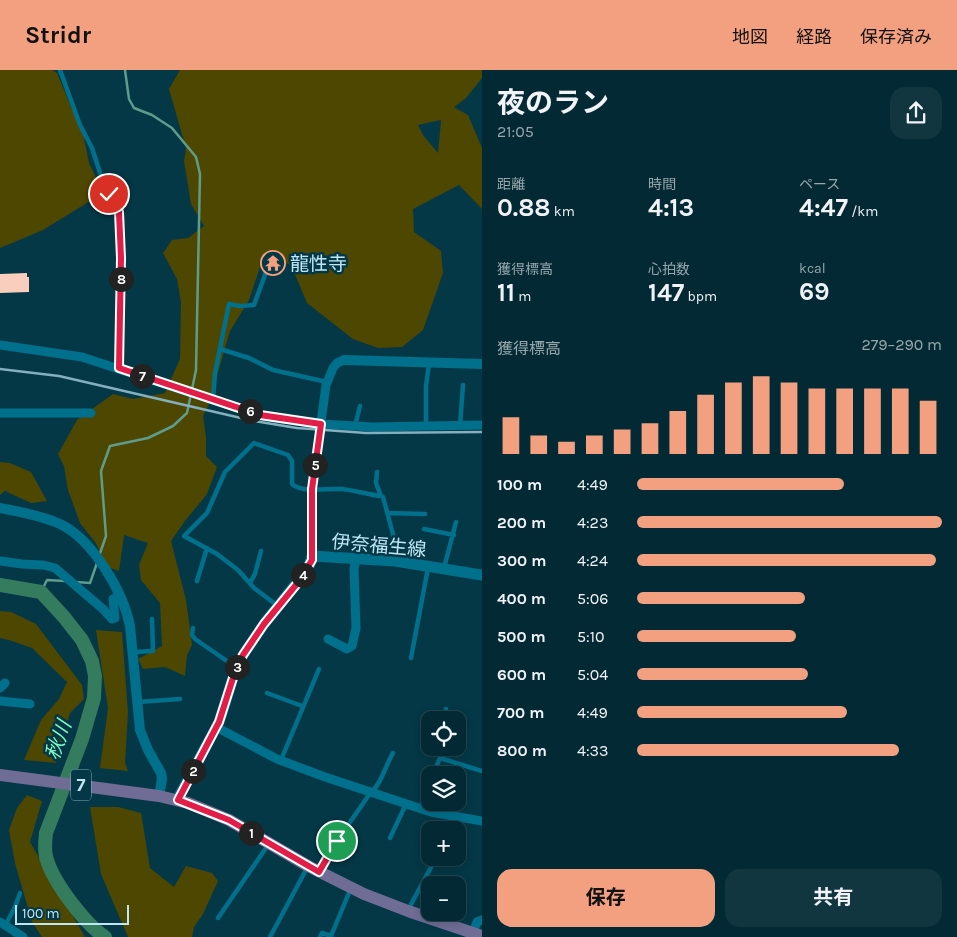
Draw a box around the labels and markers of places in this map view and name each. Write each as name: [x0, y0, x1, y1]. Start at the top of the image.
pin: [88, 173, 130, 215]
temple icon: 龍性寺: [260, 250, 286, 276]
place label: 龍性寺: [290, 253, 347, 275]
pin: 8: [108, 266, 134, 292]
pin: 7: [130, 364, 154, 388]
pin: 6: [238, 398, 262, 424]
pin: 5: [302, 452, 328, 478]
pin: 4: [290, 562, 316, 588]
pin: 3: [224, 654, 250, 680]
pin: 2: [180, 758, 206, 784]
pin: 1: [238, 820, 264, 846]
pin: [316, 820, 358, 862]

